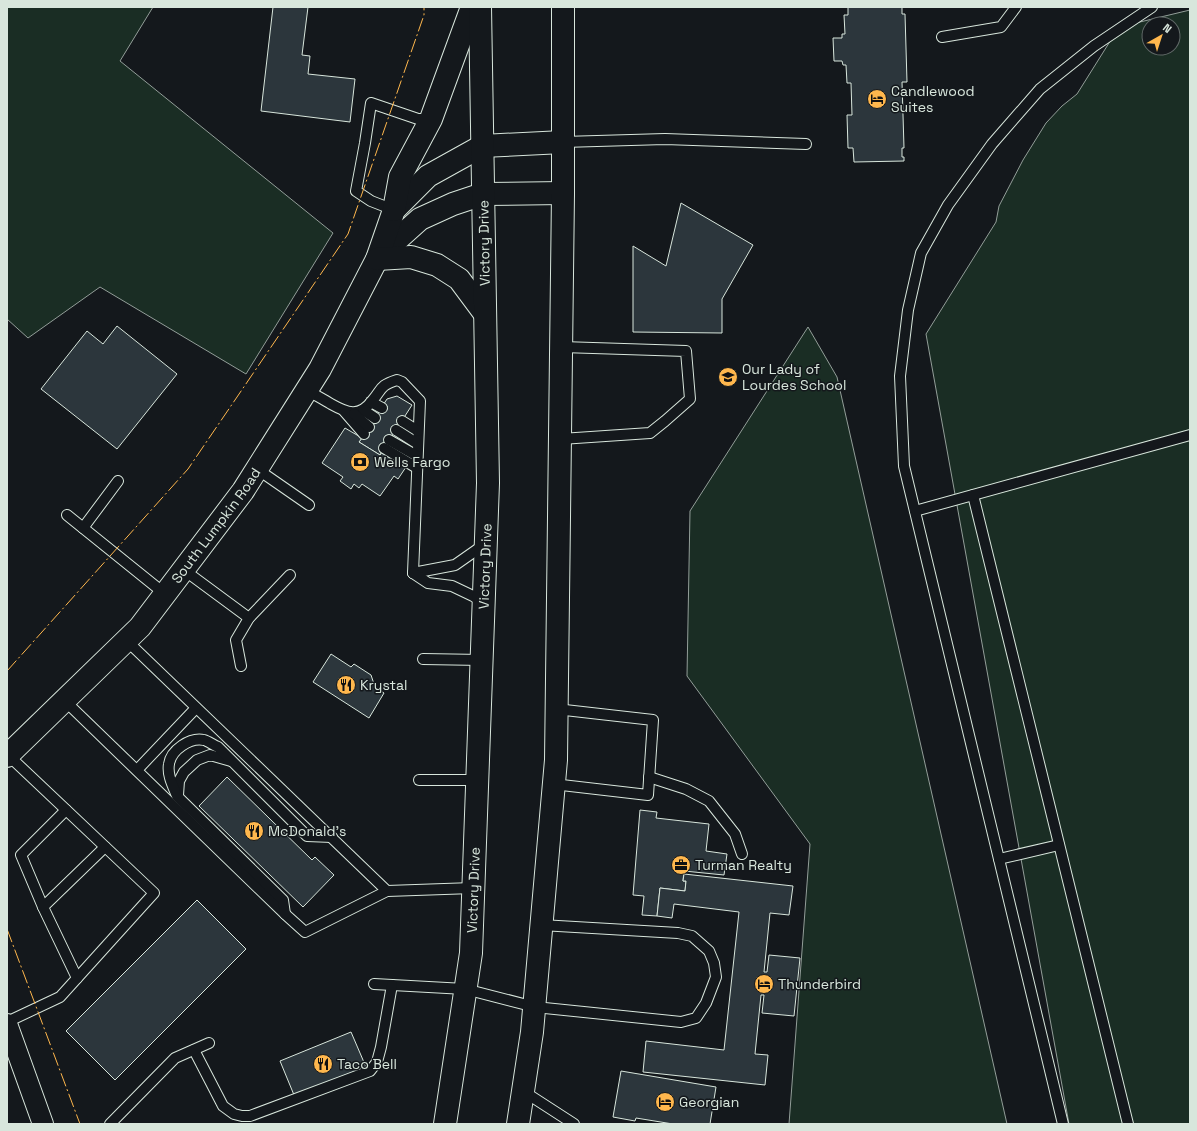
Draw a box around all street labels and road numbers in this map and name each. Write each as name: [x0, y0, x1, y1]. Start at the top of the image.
street label: Victory Drive: [474, 200, 494, 286]
street label: South Lumpkin Road: [167, 464, 264, 587]
street label: Victory Drive: [474, 523, 496, 610]
street label: Victory Drive: [463, 847, 484, 933]

